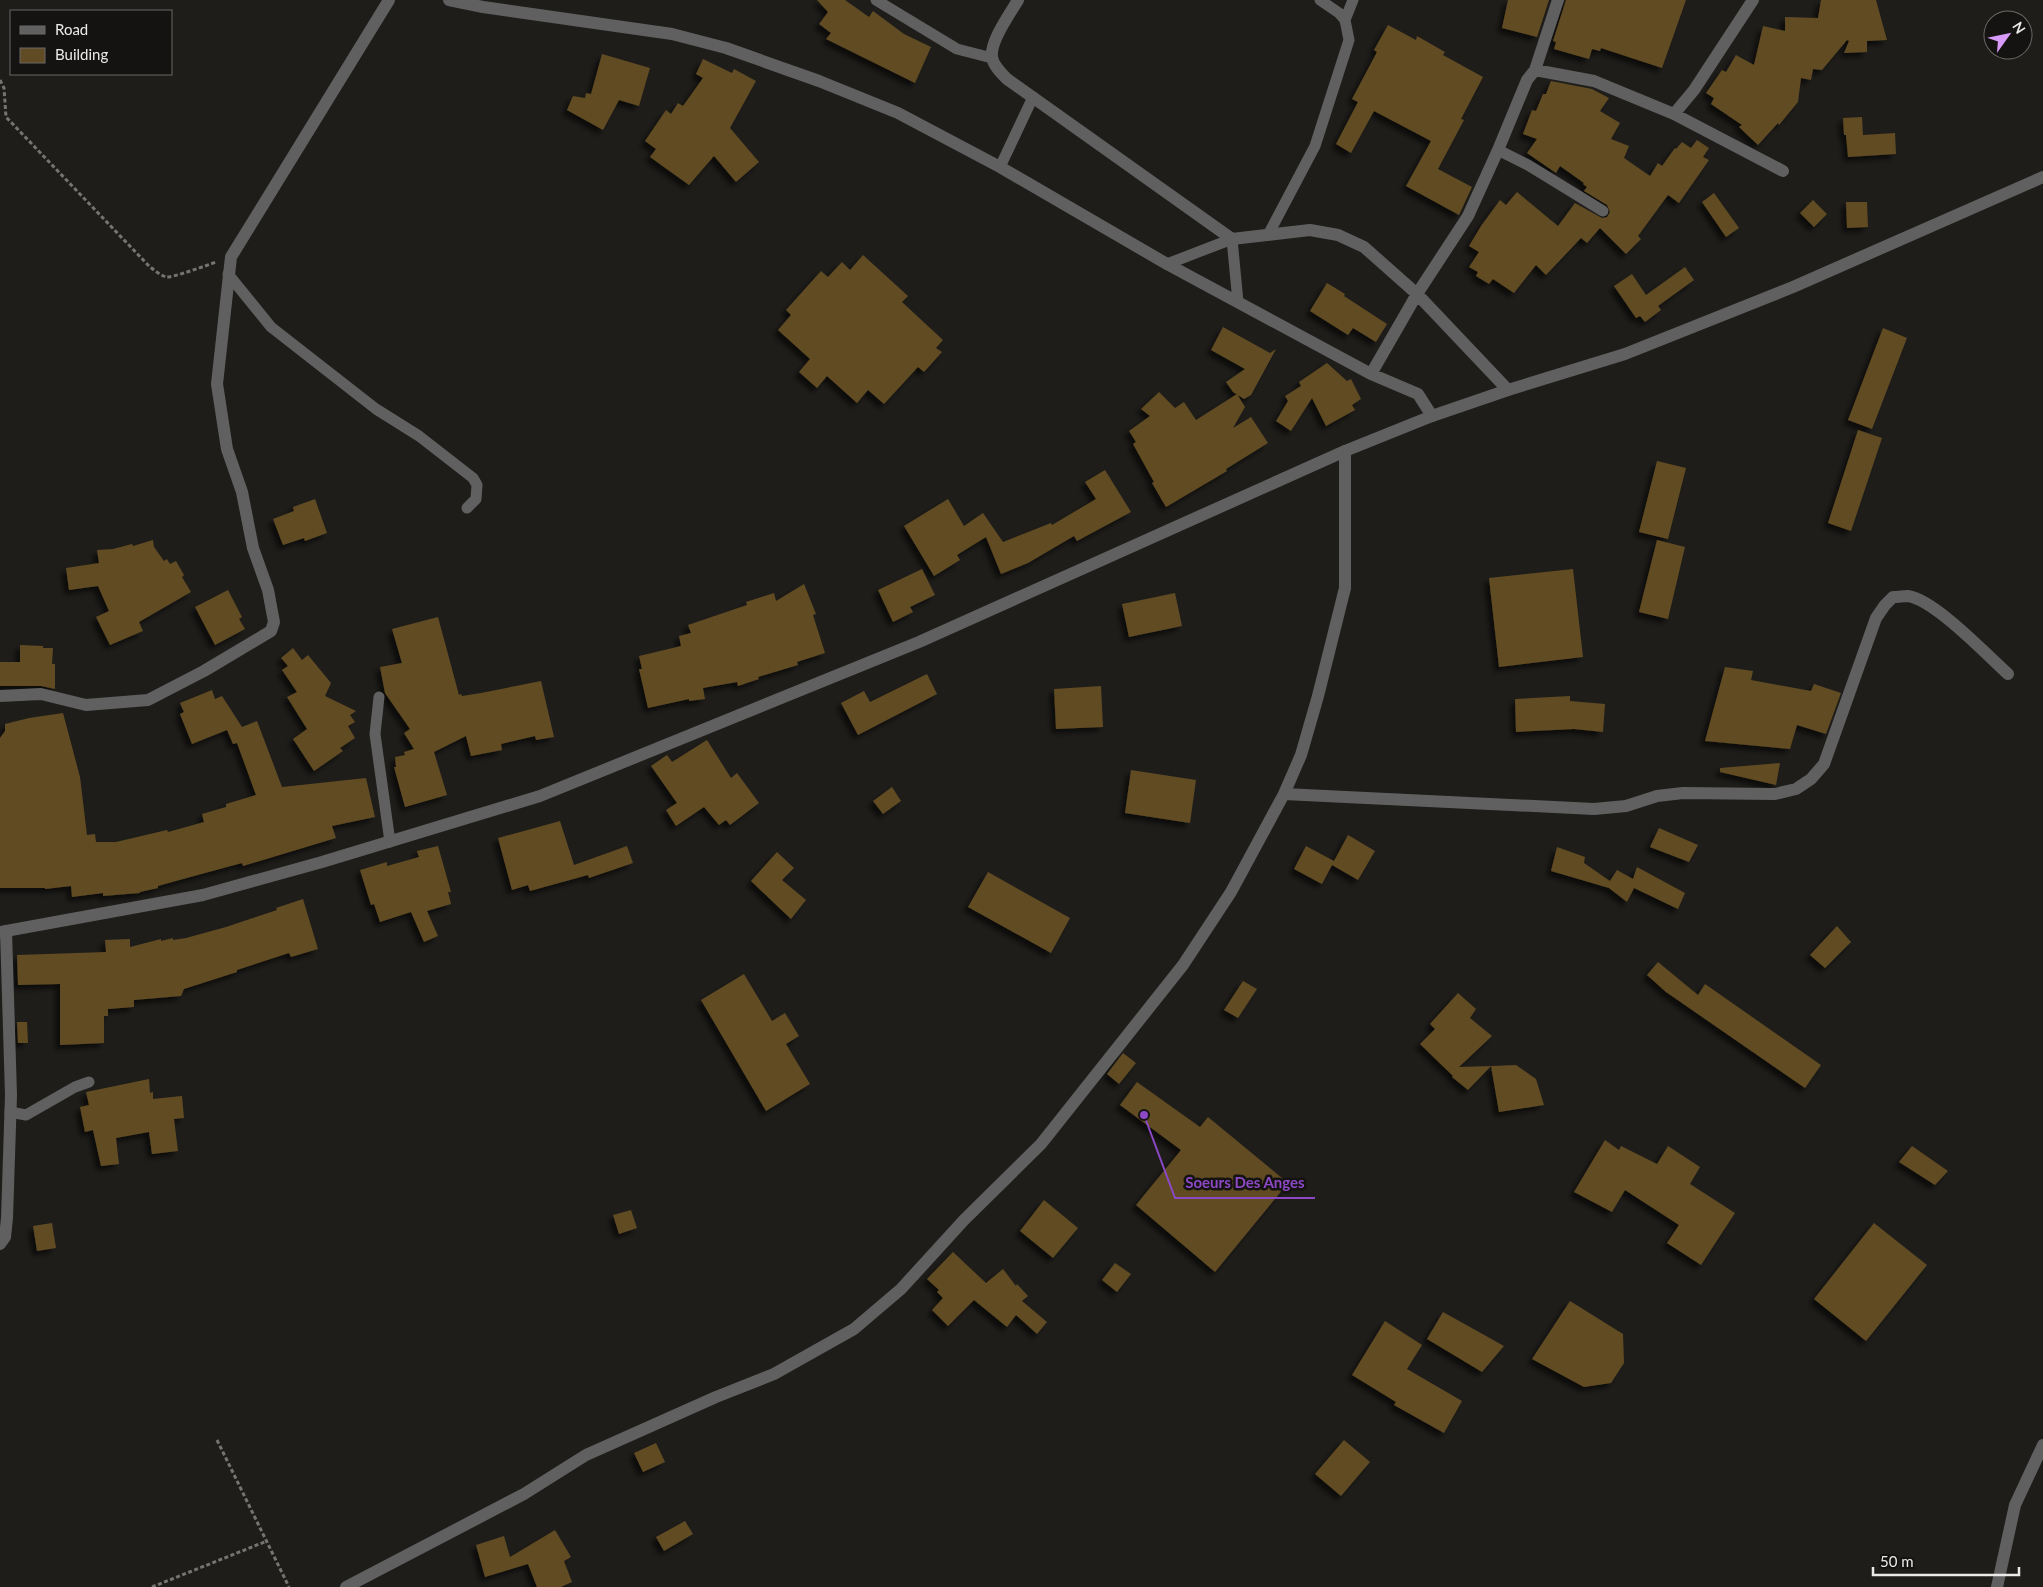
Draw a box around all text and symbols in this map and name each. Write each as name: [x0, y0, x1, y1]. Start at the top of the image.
legend: [10, 10, 172, 75]
north arrow: [1983, 10, 2033, 60]
text: N: [2009, 18, 2029, 37]
text: Road: [55, 20, 88, 38]
text: Building: [55, 45, 108, 63]
callout: Soeurs Des Anges: [1175, 1168, 1315, 1198]
text: Soeurs Des Anges: [1185, 1173, 1305, 1191]
scale bar: [1873, 1544, 2019, 1576]
text: 50 m: [1880, 1552, 1914, 1570]

